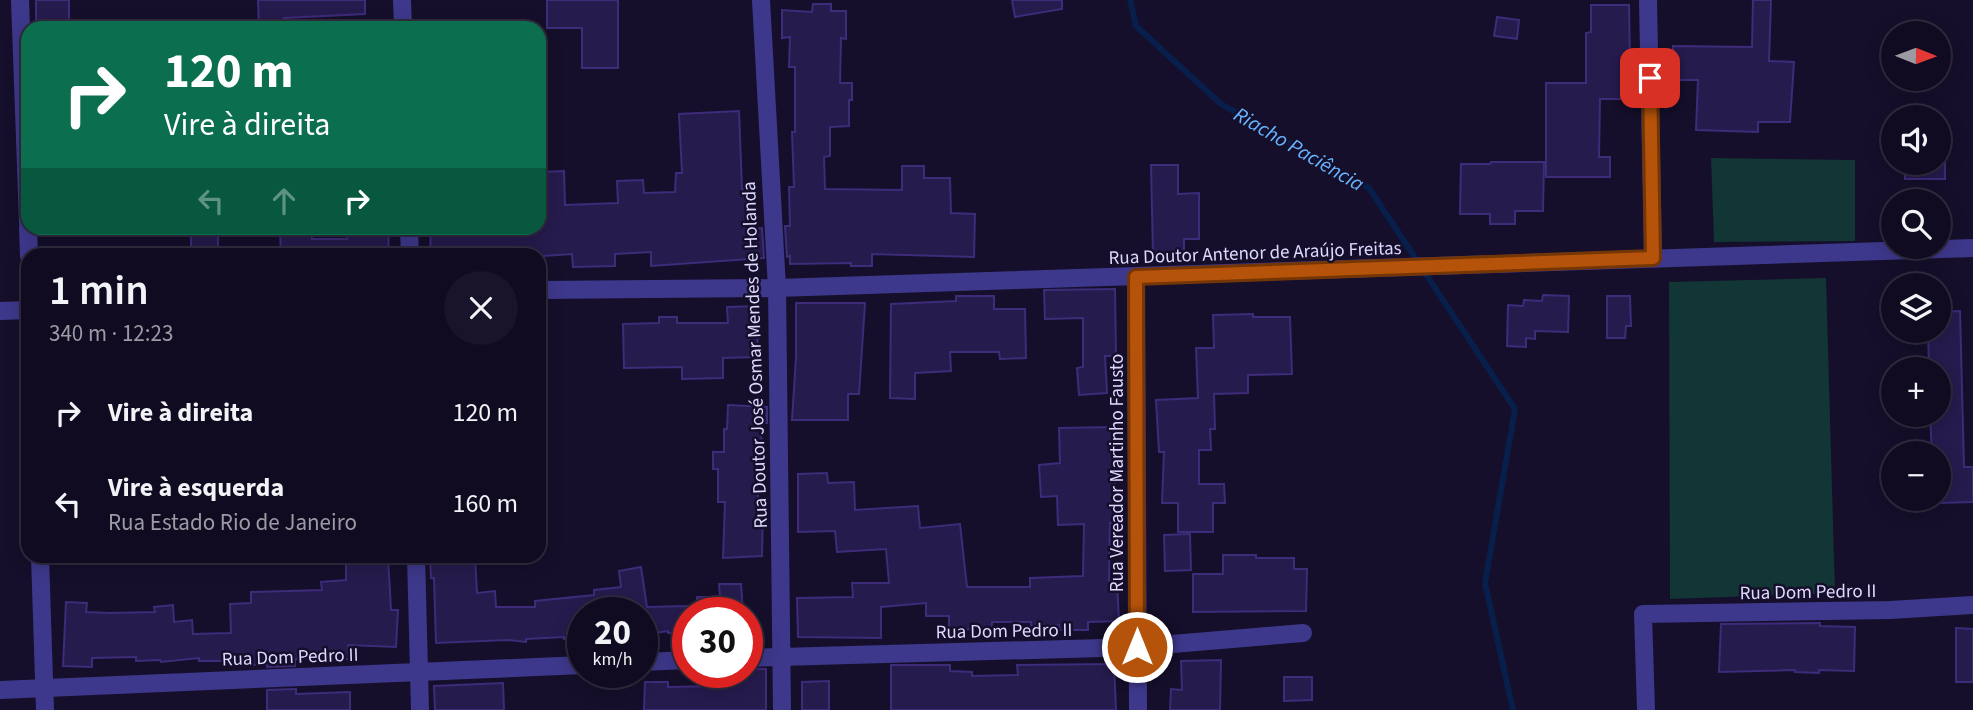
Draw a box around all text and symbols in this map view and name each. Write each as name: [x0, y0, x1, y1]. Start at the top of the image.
north arrow: [1881, 21, 1951, 91]
map controls: [1881, 21, 1951, 511]
text: 120 m: [164, 37, 293, 107]
pin: [1620, 48, 1680, 108]
icon: right: [49, 49, 140, 140]
icon: arrive: [1631, 59, 1669, 97]
water label: Riacho Paciência: [1228, 99, 1370, 199]
text: Vire à direita: [164, 102, 330, 148]
button: sound: [1881, 105, 1951, 175]
street label: Rua Doutor José Osmar Mendes de Holanda: [736, 181, 775, 529]
icon: left: [192, 182, 230, 220]
icon: ahead: [265, 182, 303, 220]
icon: right: [338, 182, 376, 220]
button: search: [1881, 189, 1951, 259]
street label: Rua Doutor Antenor de Araújo Freitas: [1108, 235, 1402, 272]
text: 1 min: [49, 261, 149, 321]
button: close: [444, 271, 518, 345]
button: layers: [1881, 273, 1951, 343]
text: 340 m · 12:23: [49, 317, 173, 350]
street label: Rua Vereador Martinho Fausto: [1104, 354, 1131, 592]
button: +: [1881, 357, 1951, 427]
icon: right: [49, 394, 87, 432]
text: Vire à direita: [108, 394, 253, 431]
text: 120 m: [452, 394, 518, 431]
button: −: [1881, 441, 1951, 511]
text: Vire à esquerda: [108, 469, 284, 506]
icon: left: [49, 485, 87, 523]
text: 160 m: [452, 485, 518, 522]
text: Rua Estado Rio de Janeiro: [108, 506, 357, 539]
street label: Rua Dom Pedro II: [1739, 578, 1877, 607]
speed limit sign: 30: [672, 597, 763, 688]
text: 20: [594, 608, 631, 658]
position arrow: [1100, 610, 1174, 684]
street label: Rua Dom Pedro II: [935, 617, 1073, 646]
street label: Rua Dom Pedro II: [221, 642, 359, 673]
text: km/h: [593, 647, 632, 672]

